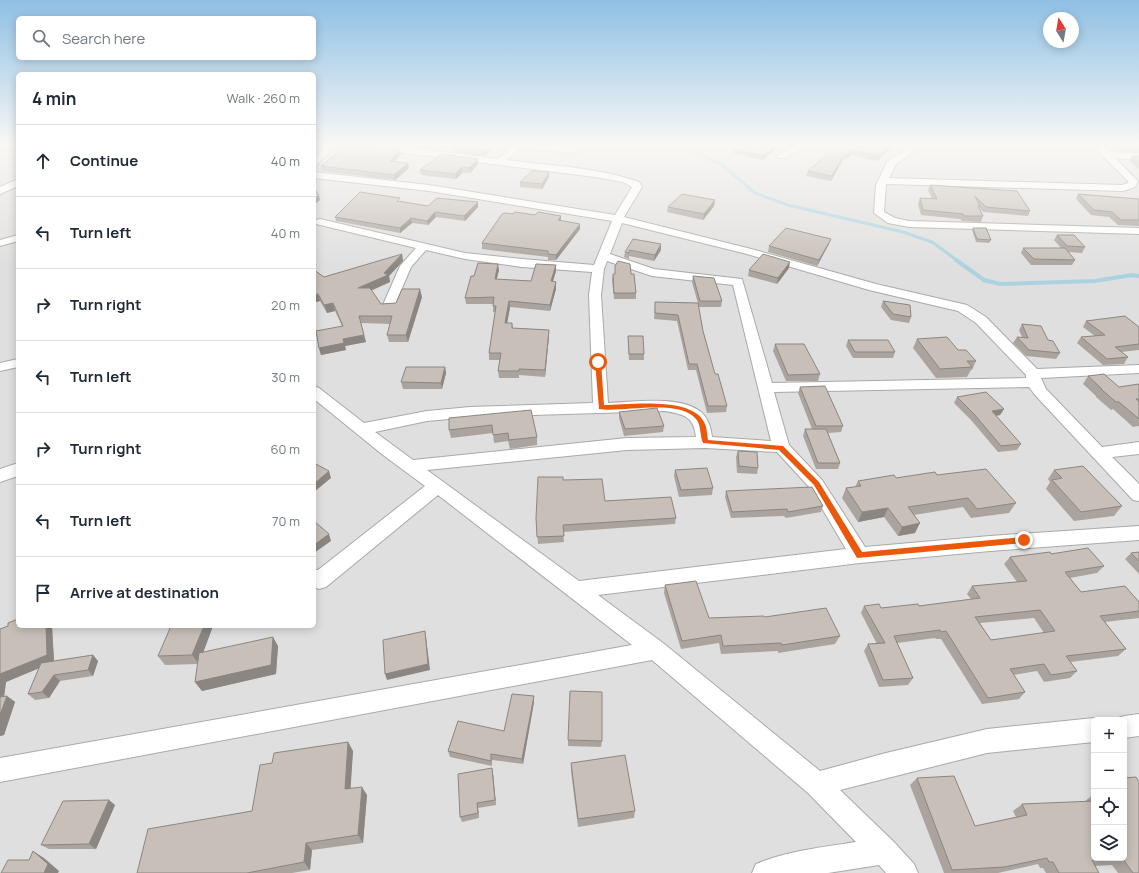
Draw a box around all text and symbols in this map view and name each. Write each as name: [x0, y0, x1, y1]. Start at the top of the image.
north arrow: [1043, 12, 1079, 48]
search box: [16, 16, 316, 60]
icon: search: [30, 27, 52, 49]
text: Search here: [62, 28, 145, 49]
text: 4 min: [32, 87, 76, 110]
text: Walk · 260 m: [227, 89, 300, 107]
icon: ahead: [32, 150, 54, 172]
text: Continue: [70, 150, 138, 171]
text: 40 m: [271, 152, 300, 170]
icon: left: [32, 222, 54, 244]
text: Turn left: [70, 222, 132, 243]
text: 40 m: [271, 224, 300, 242]
icon: right: [32, 294, 54, 316]
text: Turn right: [70, 294, 141, 315]
text: 20 m: [271, 296, 300, 314]
route start: [589, 353, 607, 371]
icon: left: [32, 366, 54, 388]
text: Turn left: [70, 366, 132, 387]
text: 30 m: [271, 368, 300, 386]
icon: right: [32, 438, 54, 460]
text: Turn right: [70, 438, 141, 459]
text: 60 m: [270, 440, 300, 458]
icon: left: [32, 510, 54, 532]
text: Turn left: [70, 510, 132, 531]
text: 70 m: [272, 512, 300, 530]
route end: [1015, 531, 1033, 549]
icon: arrive: [32, 582, 54, 604]
text: Arrive at destination: [70, 582, 219, 603]
map controls: [1091, 717, 1127, 861]
button: +: [1091, 717, 1127, 753]
button: −: [1091, 753, 1127, 789]
button: locate: [1091, 789, 1127, 825]
button: layers: [1091, 825, 1127, 861]

